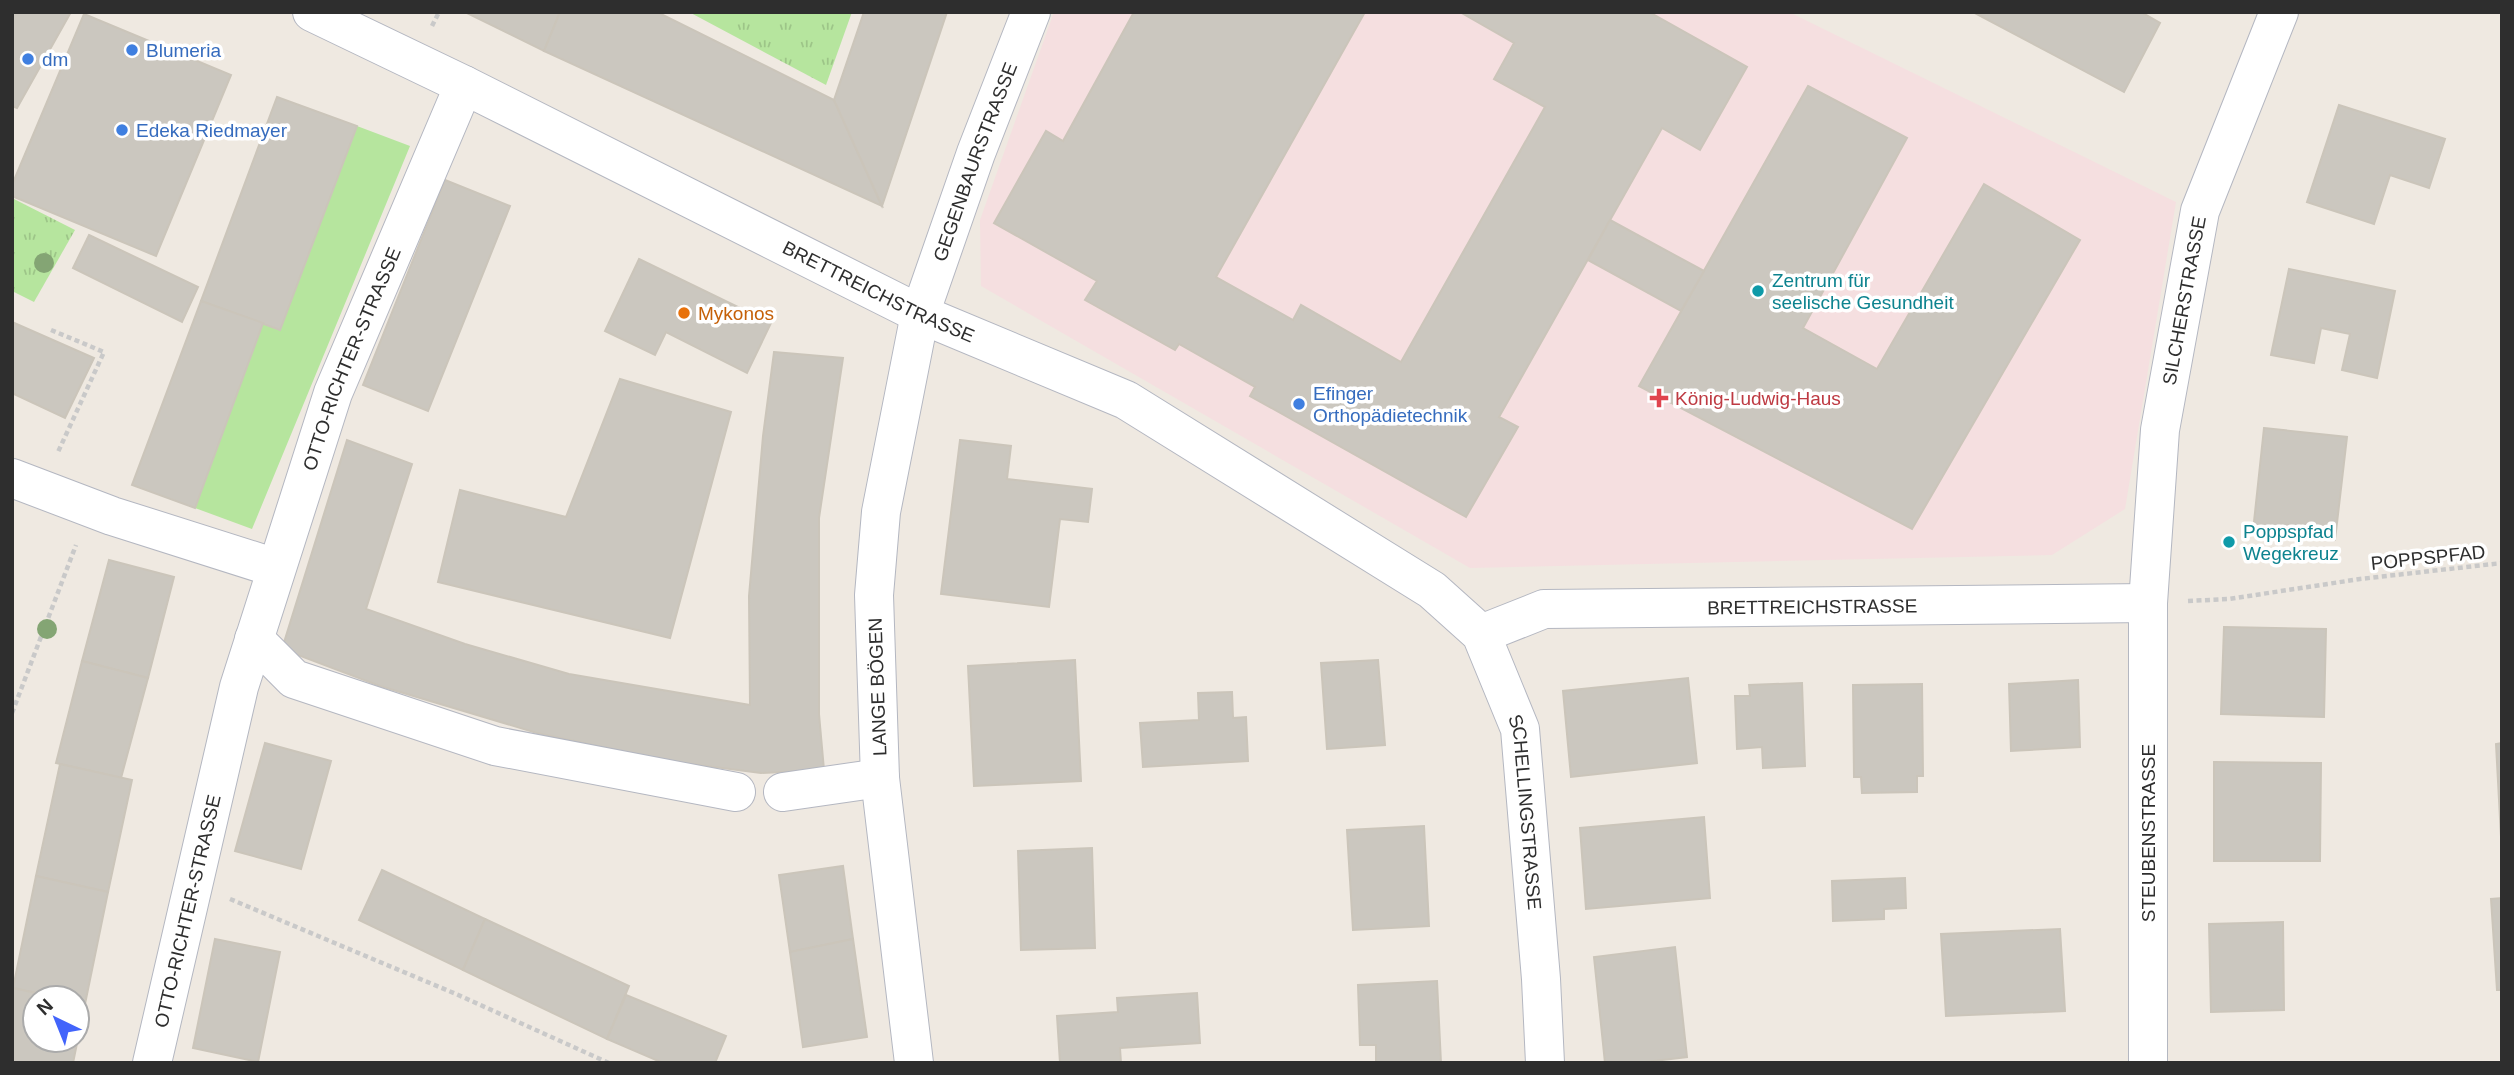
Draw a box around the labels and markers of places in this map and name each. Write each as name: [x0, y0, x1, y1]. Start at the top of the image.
place label: Blumeria: [146, 40, 221, 61]
marker: Blumeria: [124, 42, 140, 58]
place label: dm: [42, 49, 68, 70]
marker: dm: [20, 51, 36, 67]
place label: Edeka Riedmayer: [136, 120, 288, 141]
marker: Edeka Riedmayer: [114, 122, 130, 138]
place label: Zentrum für seelische Gesundheit: [1772, 270, 1954, 313]
marker: Zentrum für seelische Gesundheit: [1750, 283, 1766, 299]
place label: Mykonos: [698, 303, 774, 324]
marker: Mykonos: [676, 305, 692, 321]
place label: Efinger Orthopädietechnik: [1313, 383, 1468, 426]
marker: König-Ludwig-Haus: [1649, 388, 1669, 408]
place label: König-Ludwig-Haus: [1675, 388, 1841, 409]
marker: Efinger Orthopädietechnik: [1291, 396, 1307, 412]
place label: Poppspfad Wegekreuz: [2243, 521, 2339, 564]
marker: Poppspfad Wegekreuz: [2221, 534, 2237, 550]

